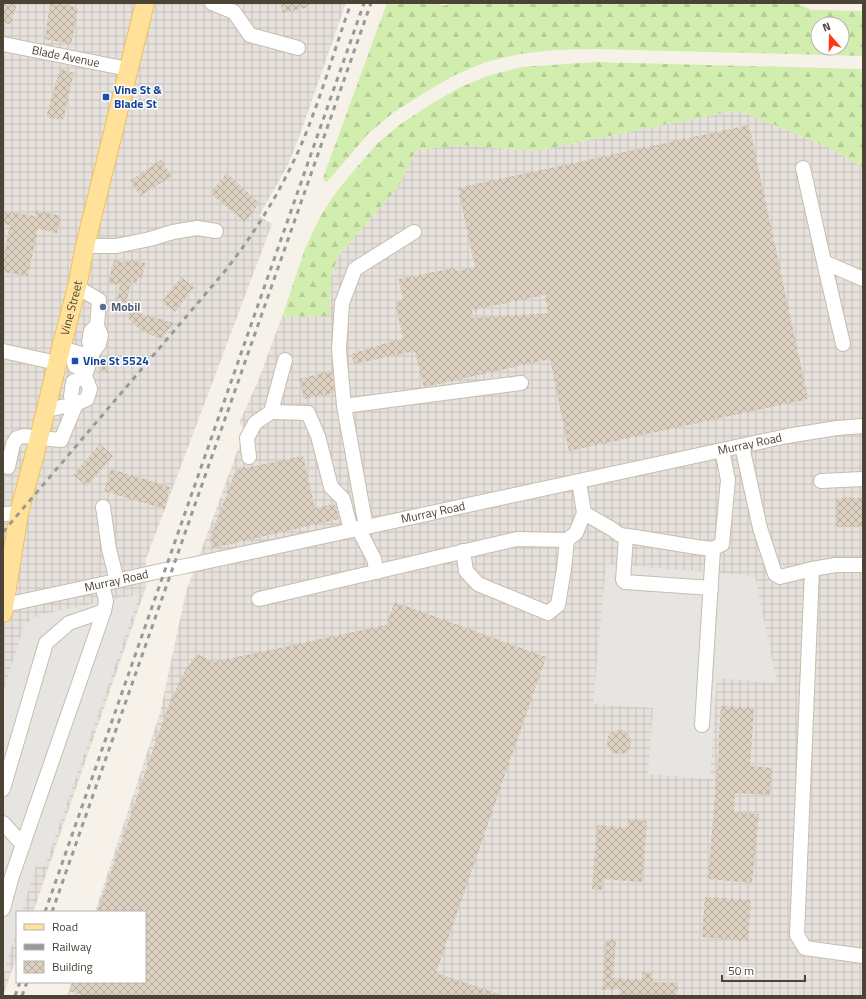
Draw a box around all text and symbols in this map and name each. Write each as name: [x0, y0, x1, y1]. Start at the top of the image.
north arrow: [810, 16, 850, 56]
text: N: [820, 18, 833, 35]
street label: Blade Avenue: [30, 40, 101, 72]
place label: Vine St & Blade St: [114, 80, 162, 113]
marker: Vine St & Blade St: [101, 92, 111, 102]
street label: Vine Street: [55, 278, 87, 337]
place label: Mobil: [111, 297, 140, 316]
marker: Mobil: [98, 302, 108, 312]
place label: Vine St 5524: [83, 351, 149, 370]
marker: Vine St 5524: [70, 356, 80, 366]
street label: Murray Road: [716, 427, 784, 460]
street label: Murray Road: [399, 496, 467, 528]
street label: Murray Road: [82, 564, 150, 597]
legend: [16, 911, 146, 983]
text: Road: [52, 917, 78, 936]
text: Railway: [52, 937, 92, 956]
text: Building: [52, 957, 93, 976]
scale bar: [722, 957, 805, 983]
text: 50 m: [728, 961, 754, 980]

